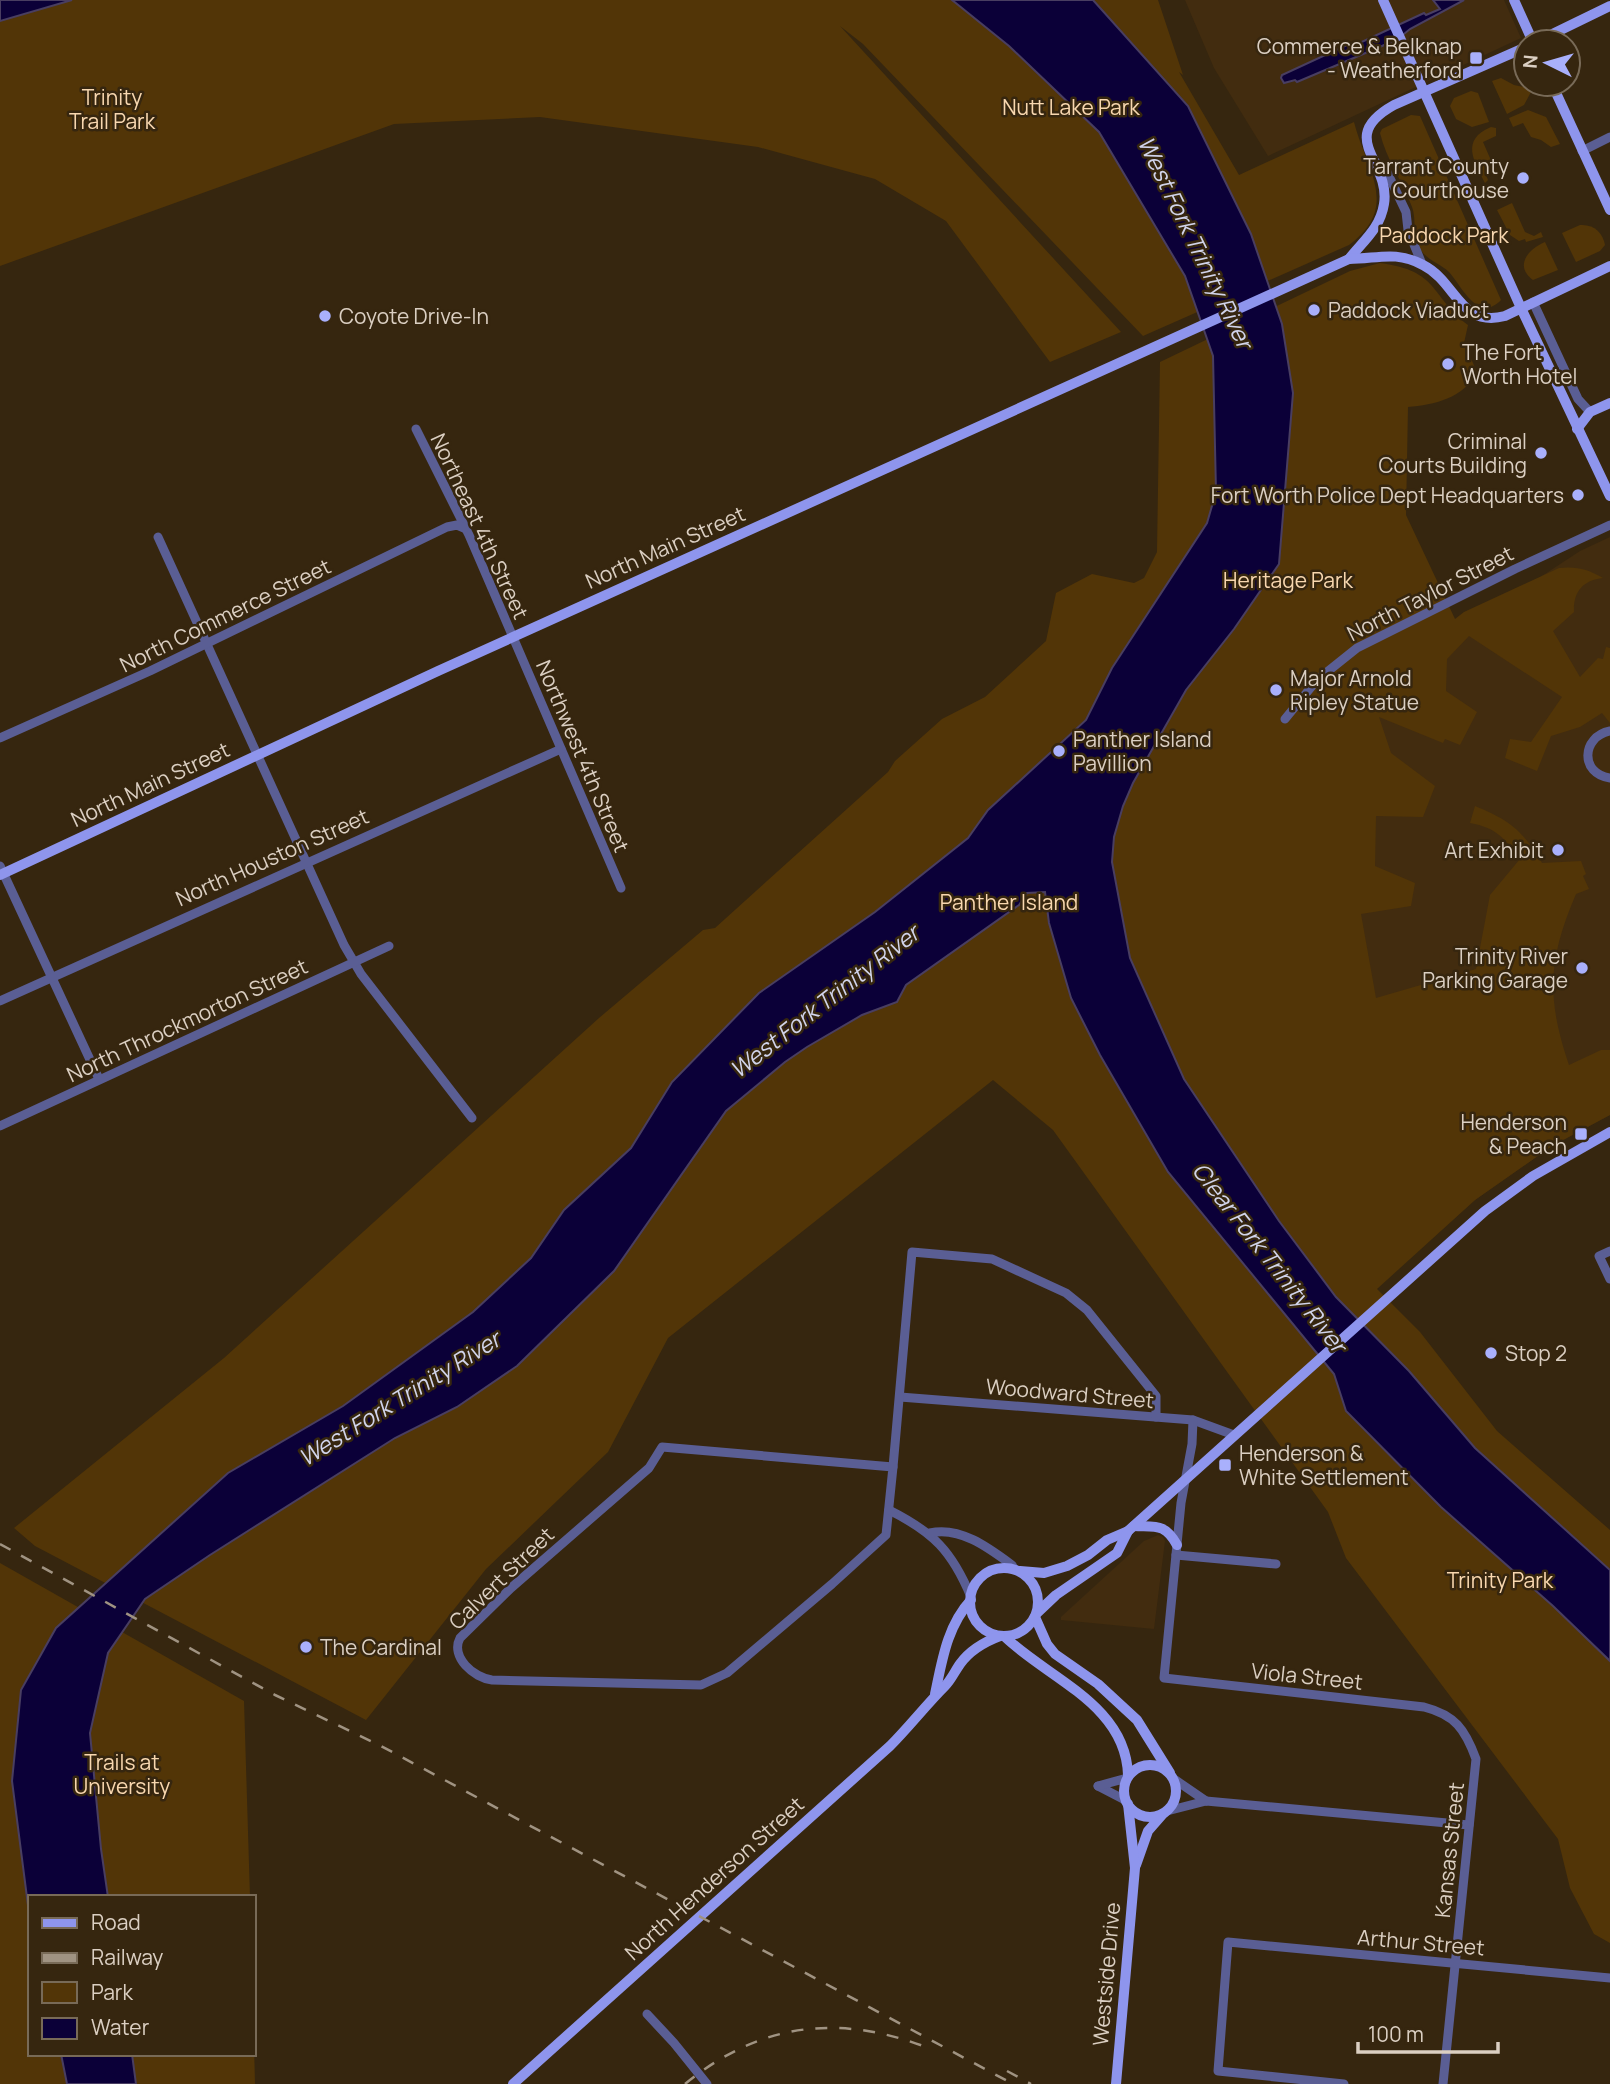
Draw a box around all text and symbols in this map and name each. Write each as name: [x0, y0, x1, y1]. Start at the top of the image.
north arrow: [1512, 28, 1582, 98]
place label: Commerce & Belknap - Weatherford: [1257, 32, 1462, 84]
marker: Commerce & Belknap - Weatherford: [1468, 50, 1484, 66]
text: N: [1517, 54, 1544, 69]
park label: Trinity Trail Park: [69, 83, 156, 135]
park label: Nutt Lake Park: [1002, 93, 1140, 121]
water label: West Fork Trinity River: [1131, 131, 1262, 356]
place label: Tarrant County Courthouse: [1363, 152, 1509, 204]
marker: Tarrant County Courthouse: [1515, 170, 1531, 186]
park label: Paddock Park: [1379, 221, 1509, 249]
place label: Paddock Viaduct: [1328, 296, 1489, 324]
place label: Coyote Drive-In: [339, 302, 489, 330]
marker: Paddock Viaduct: [1306, 302, 1322, 318]
marker: Coyote Drive-In: [317, 308, 333, 324]
place label: The Fort Worth Hotel: [1462, 338, 1577, 390]
marker: The Fort Worth Hotel: [1440, 356, 1456, 372]
place label: Criminal Courts Building: [1378, 427, 1527, 479]
street label: Northeast 4th Street: [425, 429, 535, 623]
marker: Criminal Courts Building: [1533, 445, 1549, 461]
place label: Fort Worth Police Dept Headquarters: [1211, 481, 1564, 509]
marker: Fort Worth Police Dept Headquarters: [1570, 487, 1586, 503]
street label: North Main Street: [581, 499, 749, 595]
street label: North Taylor Street: [1342, 539, 1518, 647]
street label: North Commerce Street: [115, 552, 335, 678]
park label: Heritage Park: [1223, 566, 1354, 594]
street label: Northwest 4th Street: [530, 656, 636, 856]
place label: Major Arnold Ripley Statue: [1290, 664, 1419, 716]
marker: Major Arnold Ripley Statue: [1268, 682, 1284, 698]
place label: Panther Island Pavillion: [1073, 725, 1212, 777]
street label: North Main Street: [66, 735, 234, 833]
marker: Panther Island Pavillion: [1051, 743, 1067, 759]
street label: North Houston Street: [171, 802, 373, 912]
place label: Art Exhibit: [1444, 836, 1544, 864]
marker: Art Exhibit: [1550, 842, 1566, 858]
park label: Panther Island: [940, 888, 1078, 916]
water label: West Fork Trinity River: [723, 915, 928, 1085]
place label: Trinity River Parking Garage: [1422, 942, 1568, 994]
street label: North Throckmorton Street: [62, 952, 312, 1088]
marker: Trinity River Parking Garage: [1574, 960, 1590, 976]
place label: Henderson & Peach: [1460, 1108, 1567, 1160]
marker: Henderson & Peach: [1573, 1126, 1589, 1142]
water label: Clear Fork Trinity River: [1185, 1155, 1356, 1361]
water label: West Fork Trinity River: [292, 1321, 508, 1473]
place label: Stop 2: [1505, 1339, 1567, 1367]
marker: Stop 2: [1483, 1345, 1499, 1361]
street label: Woodward Street: [985, 1372, 1155, 1414]
place label: Henderson & White Settlement: [1239, 1439, 1409, 1491]
marker: Henderson & White Settlement: [1217, 1457, 1233, 1473]
street label: Calvert Street: [442, 1521, 560, 1635]
park label: Trinity Park: [1447, 1566, 1554, 1594]
place label: The Cardinal: [320, 1633, 442, 1661]
marker: The Cardinal: [298, 1639, 314, 1655]
street label: Viola Street: [1250, 1656, 1364, 1696]
park label: Trails at University: [74, 1748, 170, 1800]
street label: Kansas Street: [1428, 1781, 1470, 1919]
street label: North Henderson Street: [618, 1790, 810, 1966]
legend: [28, 1895, 256, 2056]
street label: Westside Drive: [1086, 1901, 1126, 2047]
text: Road: [91, 1908, 141, 1936]
street label: Arthur Street: [1356, 1922, 1486, 1962]
text: Railway: [91, 1943, 163, 1971]
text: Park: [91, 1978, 133, 2006]
scale bar: [1358, 2010, 1498, 2054]
text: Water: [91, 2013, 150, 2041]
text: 100 m: [1368, 2020, 1424, 2048]

